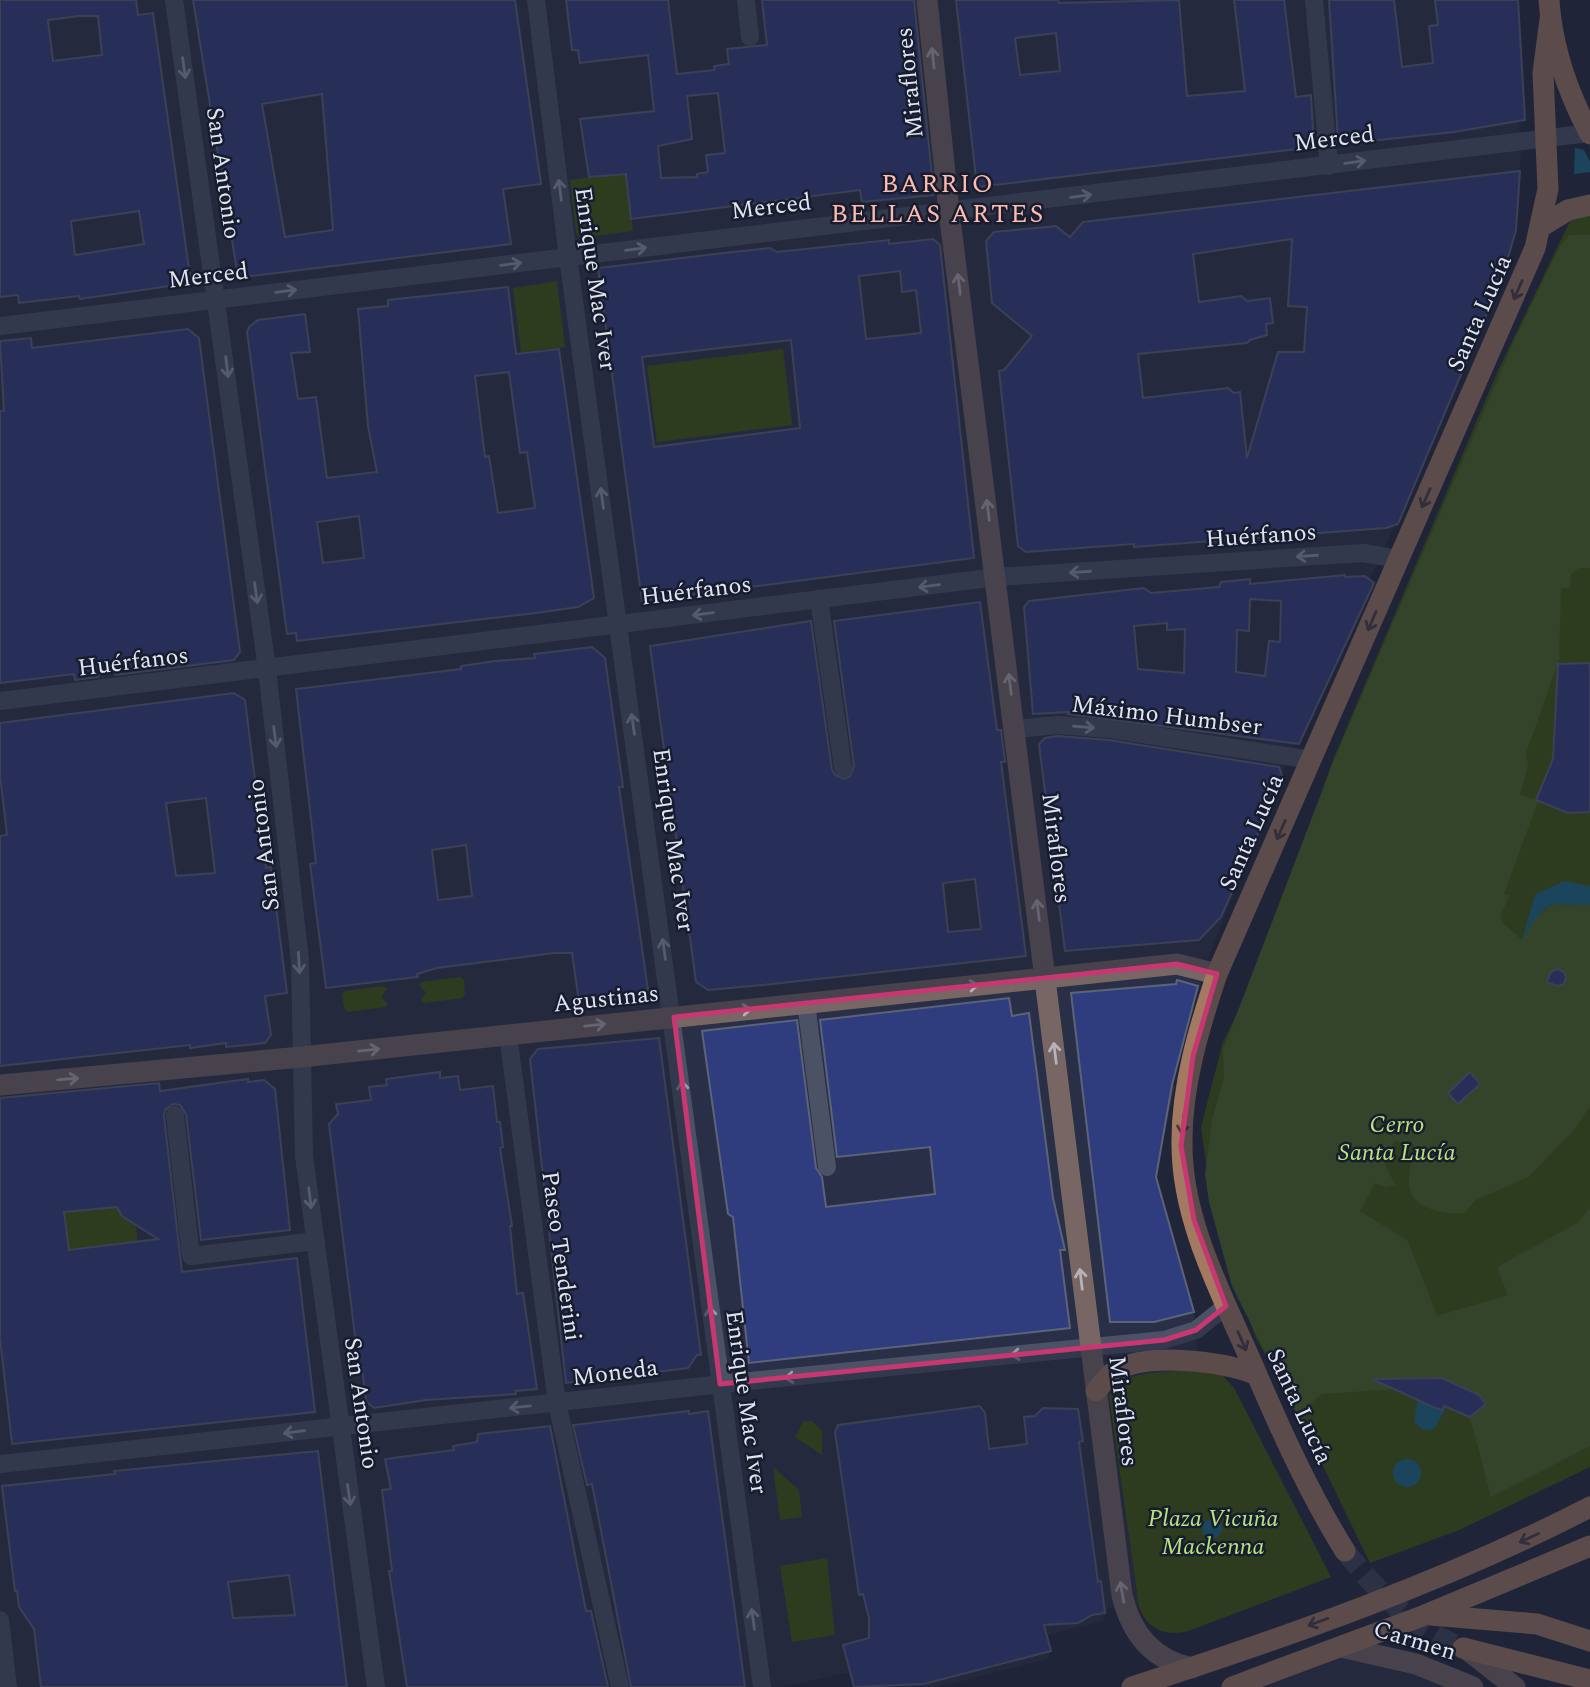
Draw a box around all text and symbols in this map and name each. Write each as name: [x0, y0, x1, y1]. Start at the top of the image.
street label: Miraflores: [886, 26, 934, 140]
one-way arrow: [927, 47, 940, 70]
one-way arrow: [178, 56, 191, 78]
street label: San Antonio: [196, 105, 250, 241]
street label: Merced: [1292, 116, 1376, 162]
one-way arrow: [1343, 156, 1366, 169]
district label: BARRIO BELLAS ARTES: [831, 164, 1045, 234]
one-way arrow: [553, 179, 566, 201]
street label: Merced: [729, 184, 813, 230]
street label: Enrique Mac Iver: [564, 185, 626, 373]
one-way arrow: [1069, 189, 1091, 202]
one-way arrow: [624, 243, 647, 256]
street label: Santa Lucía: [1438, 249, 1522, 378]
street label: Merced: [166, 253, 250, 299]
one-way arrow: [500, 258, 522, 271]
one-way arrow: [952, 273, 965, 296]
one-way arrow: [1511, 279, 1524, 300]
one-way arrow: [274, 285, 296, 298]
one-way arrow: [220, 355, 233, 378]
one-way arrow: [1419, 487, 1432, 508]
one-way arrow: [595, 488, 608, 510]
one-way arrow: [981, 499, 994, 522]
street label: Huérfanos: [1204, 514, 1318, 558]
one-way arrow: [1296, 550, 1319, 563]
street label: Huérfanos: [639, 566, 754, 616]
one-way arrow: [1069, 566, 1092, 579]
one-way arrow: [918, 579, 941, 592]
one-way arrow: [250, 581, 263, 604]
one-way arrow: [692, 607, 715, 620]
one-way arrow: [1365, 610, 1378, 631]
street label: Huérfanos: [76, 637, 191, 687]
one-way arrow: [1004, 673, 1017, 696]
street label: Máximo Humbser: [1069, 686, 1264, 746]
one-way arrow: [626, 713, 639, 736]
one-way arrow: [1072, 721, 1095, 734]
one-way arrow: [268, 725, 281, 748]
street label: Enrique Mac Iver: [642, 746, 704, 934]
street label: Santa Lucía: [1210, 768, 1294, 897]
street label: San Antonio: [238, 777, 290, 913]
street label: Miraflores: [1031, 791, 1081, 906]
one-way arrow: [1274, 819, 1287, 840]
one-way arrow: [1032, 899, 1045, 922]
one-way arrow: [657, 938, 670, 961]
one-way arrow: [293, 951, 306, 974]
street label: Agustinas: [551, 976, 661, 1022]
one-way arrow: [956, 980, 979, 993]
one-way arrow: [730, 1003, 752, 1016]
one-way arrow: [583, 1019, 606, 1032]
one-way arrow: [1049, 1042, 1062, 1065]
one-way arrow: [357, 1043, 380, 1056]
one-way arrow: [56, 1072, 79, 1085]
one-way arrow: [676, 1080, 689, 1103]
park label: Cerro Santa Lucía: [1338, 1107, 1456, 1171]
one-way arrow: [1176, 1112, 1189, 1135]
street label: Paseo Tenderini: [531, 1169, 591, 1344]
one-way arrow: [303, 1186, 316, 1208]
one-way arrow: [1075, 1268, 1088, 1291]
one-way arrow: [705, 1306, 718, 1329]
street label: Enrique Mac Iver: [715, 1308, 777, 1496]
one-way arrow: [1236, 1330, 1249, 1351]
street label: San Antonio: [334, 1335, 388, 1471]
street label: Santa Lucía: [1256, 1342, 1342, 1471]
one-way arrow: [1011, 1347, 1033, 1360]
street label: Moneda: [570, 1350, 661, 1396]
street label: Miraflores: [1098, 1354, 1148, 1469]
one-way arrow: [784, 1370, 807, 1383]
one-way arrow: [509, 1401, 532, 1414]
one-way arrow: [283, 1426, 306, 1439]
one-way arrow: [343, 1483, 356, 1505]
park label: Plaza Vicuña Mackenna: [1148, 1501, 1278, 1565]
one-way arrow: [1519, 1532, 1540, 1545]
one-way arrow: [1115, 1581, 1128, 1604]
one-way arrow: [746, 1609, 759, 1631]
street label: Carmen: [1369, 1611, 1461, 1671]
one-way arrow: [1307, 1617, 1329, 1629]

